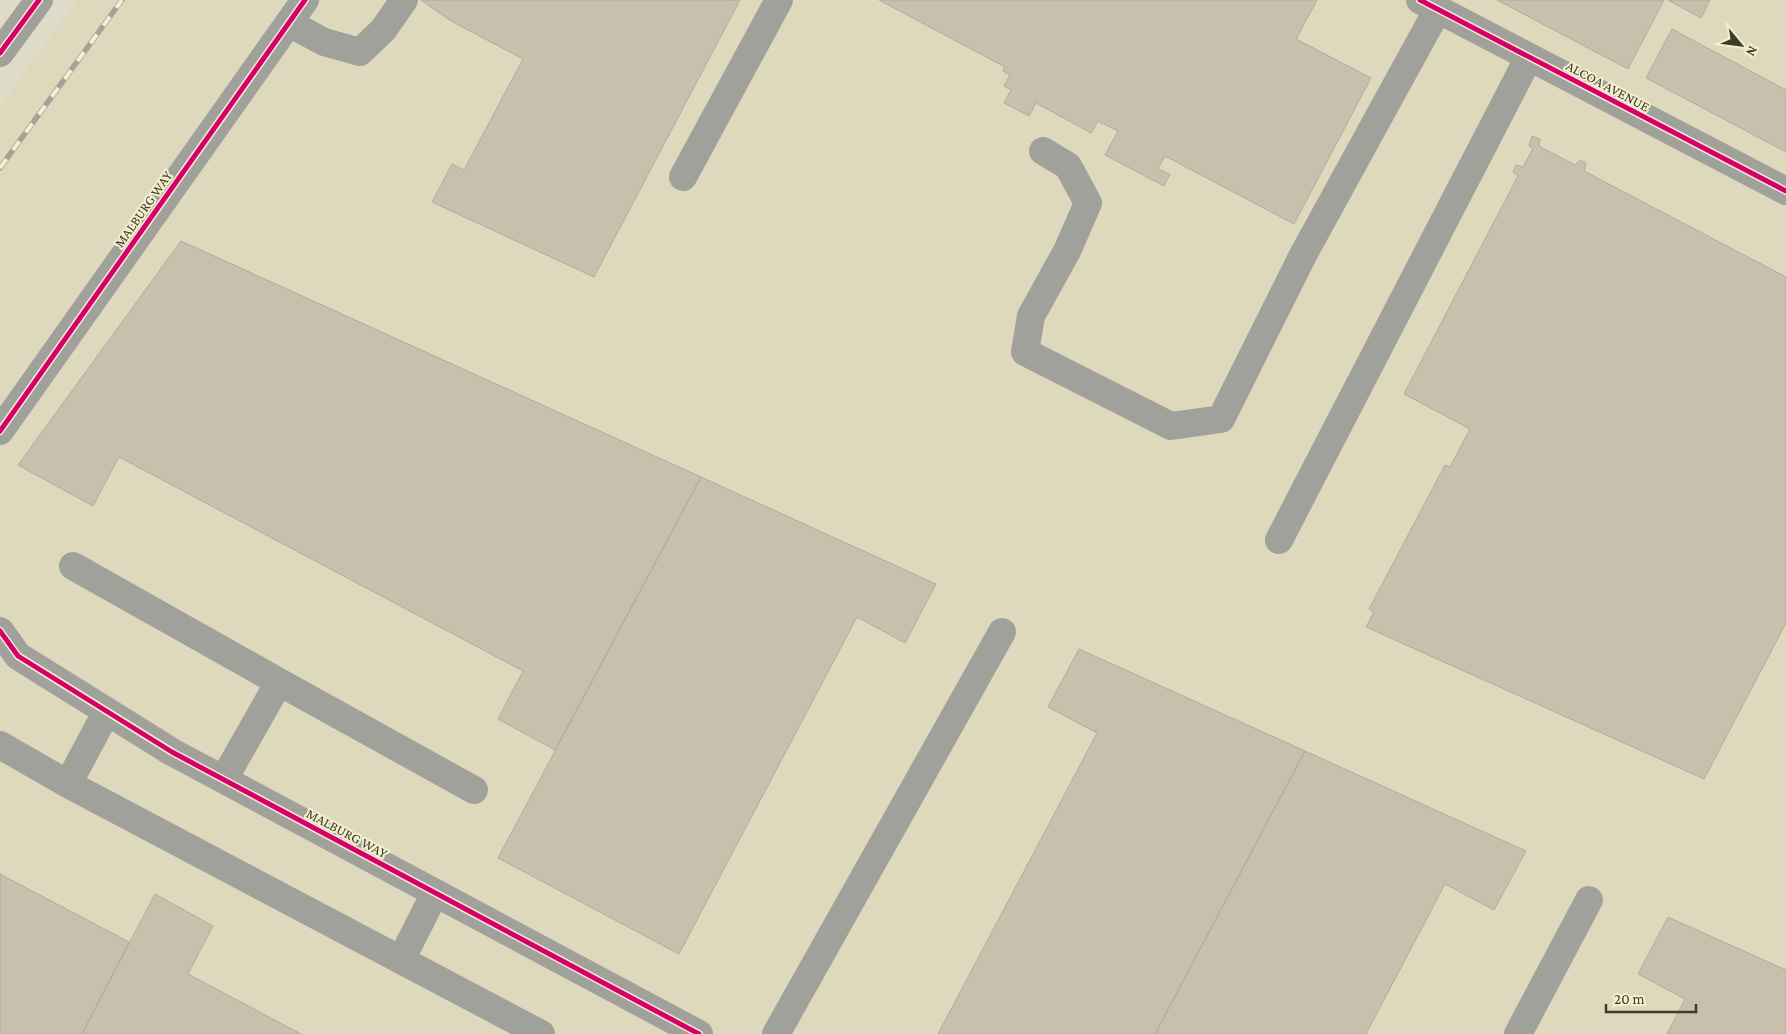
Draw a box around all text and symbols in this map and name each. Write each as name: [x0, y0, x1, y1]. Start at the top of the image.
north arrow: [1716, 20, 1766, 70]
text: N: [1743, 43, 1762, 60]
street label: ALCOA AVENUE: [1564, 57, 1653, 115]
street label: MALBURG WAY: [111, 167, 176, 250]
street label: MALBURG WAY: [304, 805, 391, 861]
scale bar: [1606, 982, 1696, 1014]
text: 20 m: [1614, 991, 1645, 1007]

